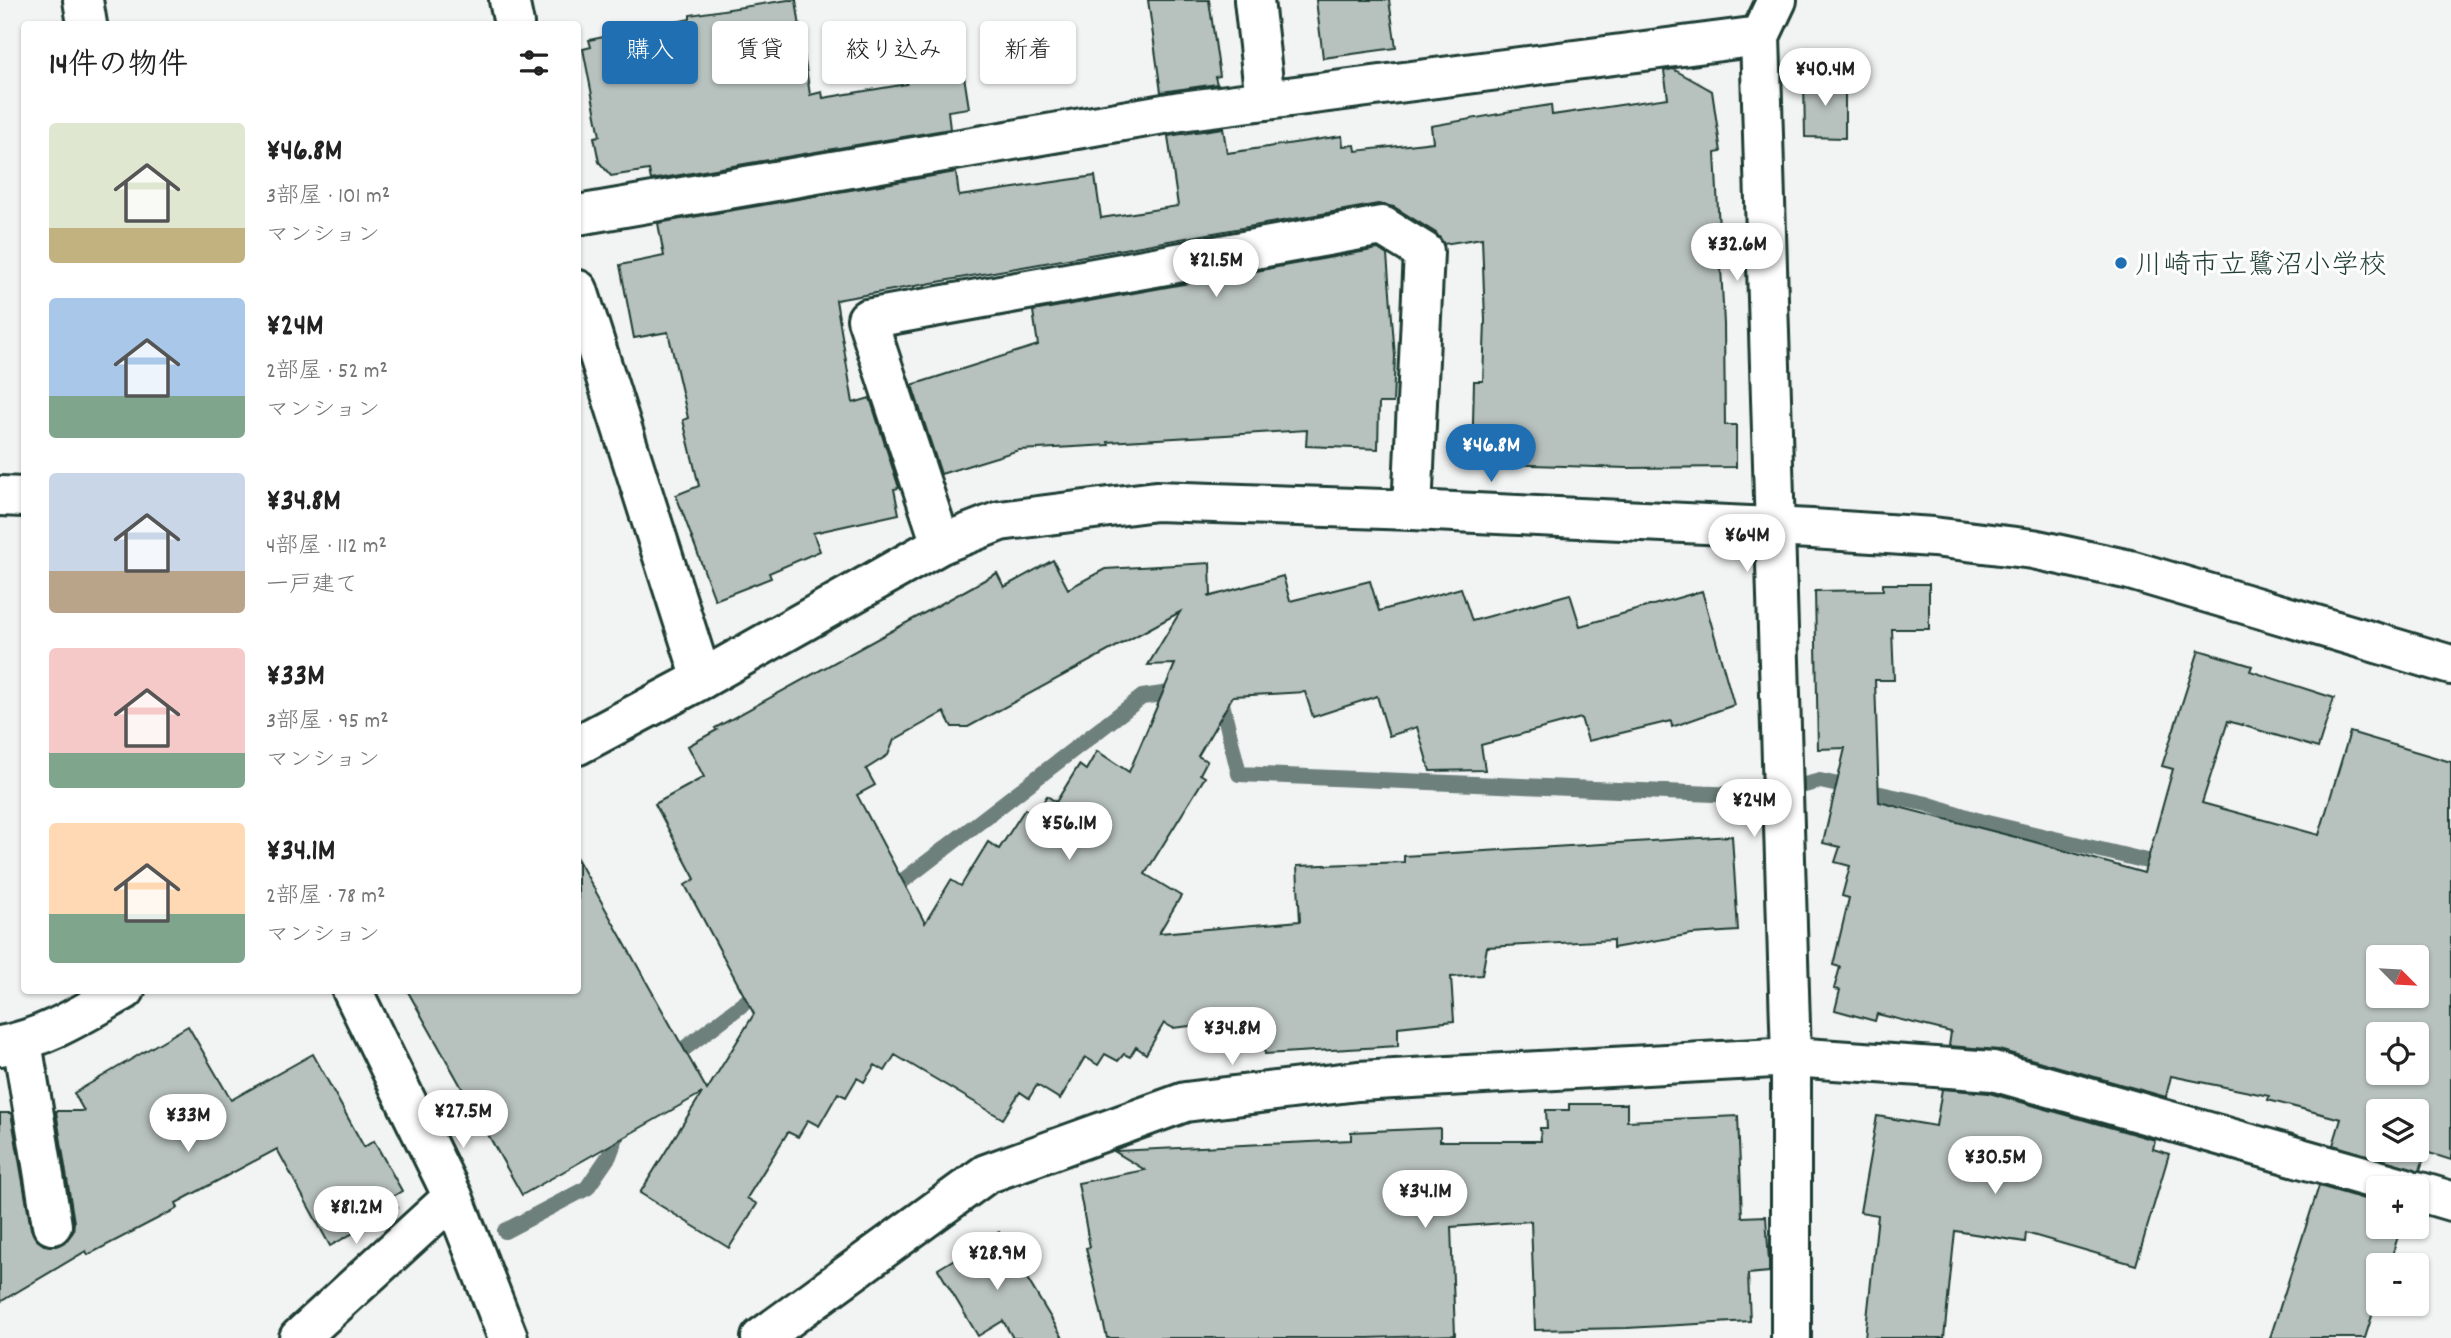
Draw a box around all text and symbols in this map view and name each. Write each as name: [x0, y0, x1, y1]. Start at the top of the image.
chip: 購入: [602, 21, 698, 84]
chip: 賃貸: [712, 21, 808, 84]
chip: 絞り込み: [822, 21, 966, 84]
chip: 新着: [980, 21, 1076, 84]
icon: filters: [515, 44, 553, 82]
text: 14件の物件: [49, 46, 188, 89]
pin: ¥40.4M: [1768, 48, 1882, 108]
text: ¥40.4M: [1795, 54, 1855, 87]
text: ¥46.8M: [266, 132, 342, 175]
icon: home: [105, 151, 189, 235]
text: 3部屋 · 101 m²: [266, 181, 390, 214]
text: マンション: [266, 220, 380, 253]
pin: ¥32.6M: [1680, 224, 1794, 283]
text: ¥32.6M: [1707, 229, 1767, 262]
pin: ¥21.5M: [1159, 240, 1273, 299]
text: ¥21.5M: [1189, 245, 1243, 278]
place label: 川崎市立鷺沼小学校: [2135, 248, 2387, 288]
marker: 川崎市立鷺沼小学校: [2113, 255, 2129, 271]
text: ¥24M: [266, 307, 324, 350]
icon: home: [105, 326, 189, 410]
text: 2部屋 · 52 m²: [266, 356, 388, 389]
text: マンション: [266, 395, 380, 428]
pin: ¥46.8M: [1434, 424, 1548, 484]
text: ¥46.8M: [1462, 430, 1520, 463]
text: ¥34.8M: [266, 482, 341, 525]
icon: home: [105, 501, 189, 585]
pin: ¥64M: [1706, 514, 1788, 574]
text: ¥64M: [1724, 520, 1770, 553]
text: 4部屋 · 112 m²: [266, 531, 387, 564]
text: 一戸建て: [266, 570, 358, 603]
text: ¥33M: [266, 657, 325, 700]
icon: home: [105, 676, 189, 760]
text: 3部屋 · 95 m²: [266, 706, 389, 739]
text: マンション: [266, 745, 380, 778]
pin: ¥24M: [1713, 780, 1795, 839]
text: ¥24M: [1732, 785, 1776, 818]
pin: ¥56.1M: [1012, 802, 1126, 862]
text: ¥56.1M: [1041, 808, 1097, 841]
text: ¥34.1M: [266, 832, 335, 875]
icon: home: [105, 851, 189, 935]
text: 2部屋 · 78 m²: [266, 881, 385, 914]
text: マンション: [266, 920, 380, 953]
north arrow: [2366, 945, 2429, 1008]
map controls: [2366, 945, 2429, 1316]
pin: ¥34.8M: [1175, 1007, 1289, 1067]
text: ¥34.8M: [1203, 1013, 1261, 1046]
button: locate: [2366, 1022, 2429, 1085]
pin: ¥27.5M: [406, 1090, 520, 1150]
pin: ¥33M: [147, 1094, 229, 1154]
text: ¥27.5M: [434, 1096, 492, 1129]
button: layers: [2366, 1099, 2429, 1162]
text: ¥33M: [165, 1100, 211, 1133]
pin: ¥30.5M: [1938, 1136, 2052, 1196]
text: ¥30.5M: [1964, 1142, 2026, 1175]
pin: ¥34.1M: [1368, 1170, 1482, 1230]
text: ¥34.1M: [1398, 1176, 1452, 1209]
button: +: [2366, 1176, 2429, 1239]
pin: ¥81.2M: [299, 1186, 413, 1246]
text: ¥81.2M: [330, 1192, 382, 1225]
pin: ¥28.9M: [940, 1232, 1054, 1292]
text: ¥28.9M: [968, 1238, 1026, 1271]
button: −: [2366, 1253, 2429, 1316]

